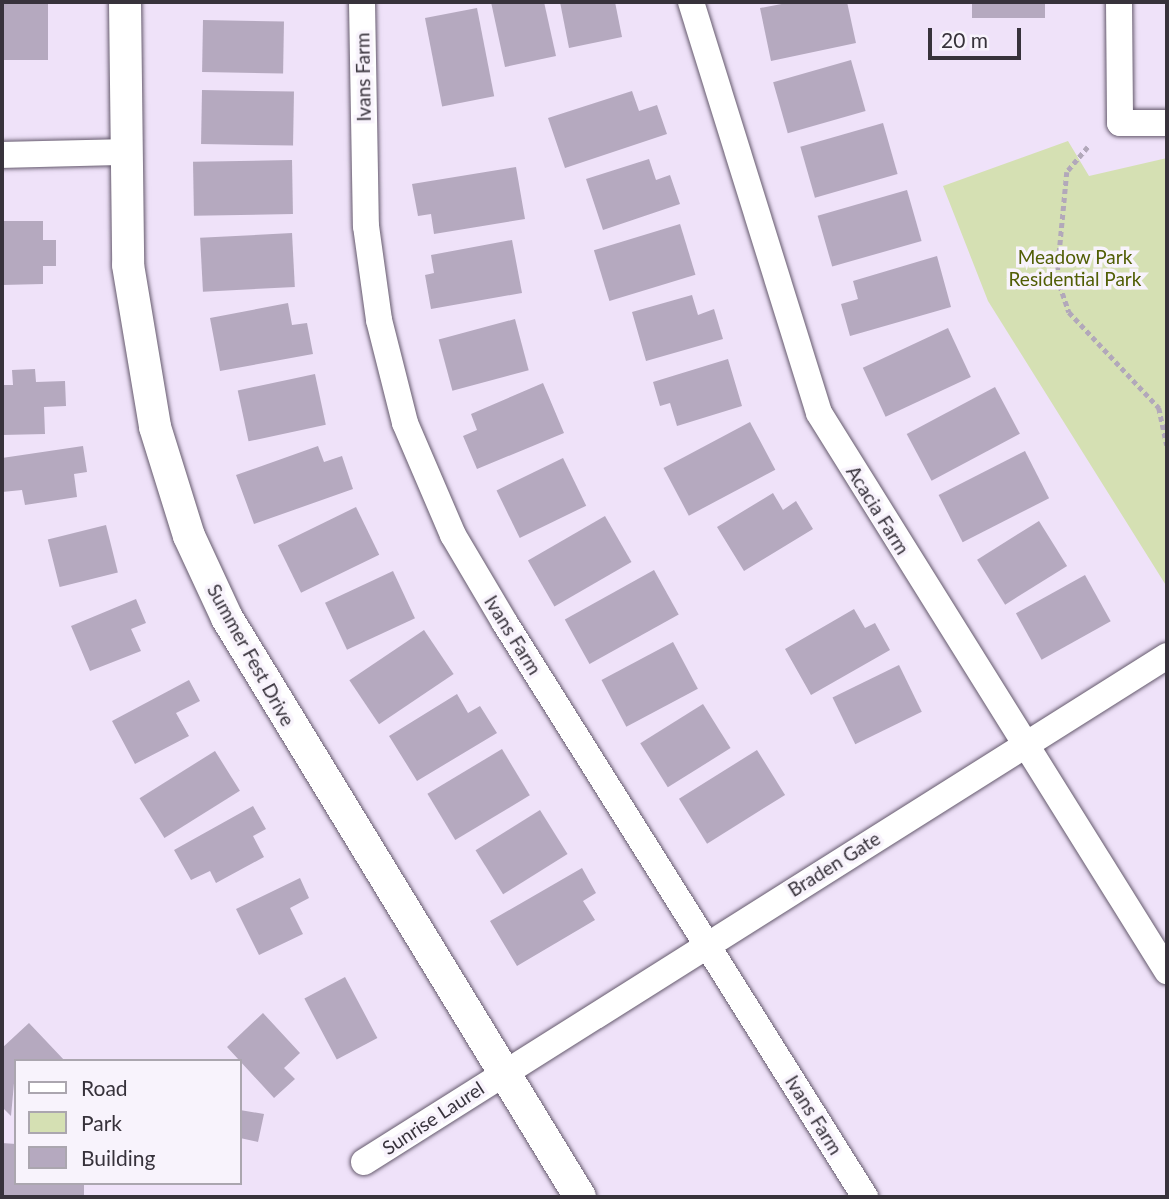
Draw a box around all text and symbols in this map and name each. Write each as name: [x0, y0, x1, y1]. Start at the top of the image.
scale bar: [931, 14, 1024, 58]
text: 20 m: [941, 27, 988, 52]
street label: Ivans Farm: [351, 32, 375, 122]
park label: Meadow Park Residential Park: [1009, 246, 1141, 290]
street label: Acacia Farm: [842, 461, 914, 559]
street label: Summer Fest Drive: [203, 580, 299, 730]
street label: Ivans Farm: [480, 591, 546, 679]
street label: Braden Gate: [784, 827, 884, 901]
legend: [14, 1059, 242, 1185]
street label: Ivans Farm: [781, 1071, 847, 1159]
text: Road: [81, 1075, 128, 1100]
street label: Sunrise Laurel: [378, 1077, 488, 1159]
text: Park: [81, 1110, 122, 1135]
text: Building: [81, 1145, 156, 1170]

